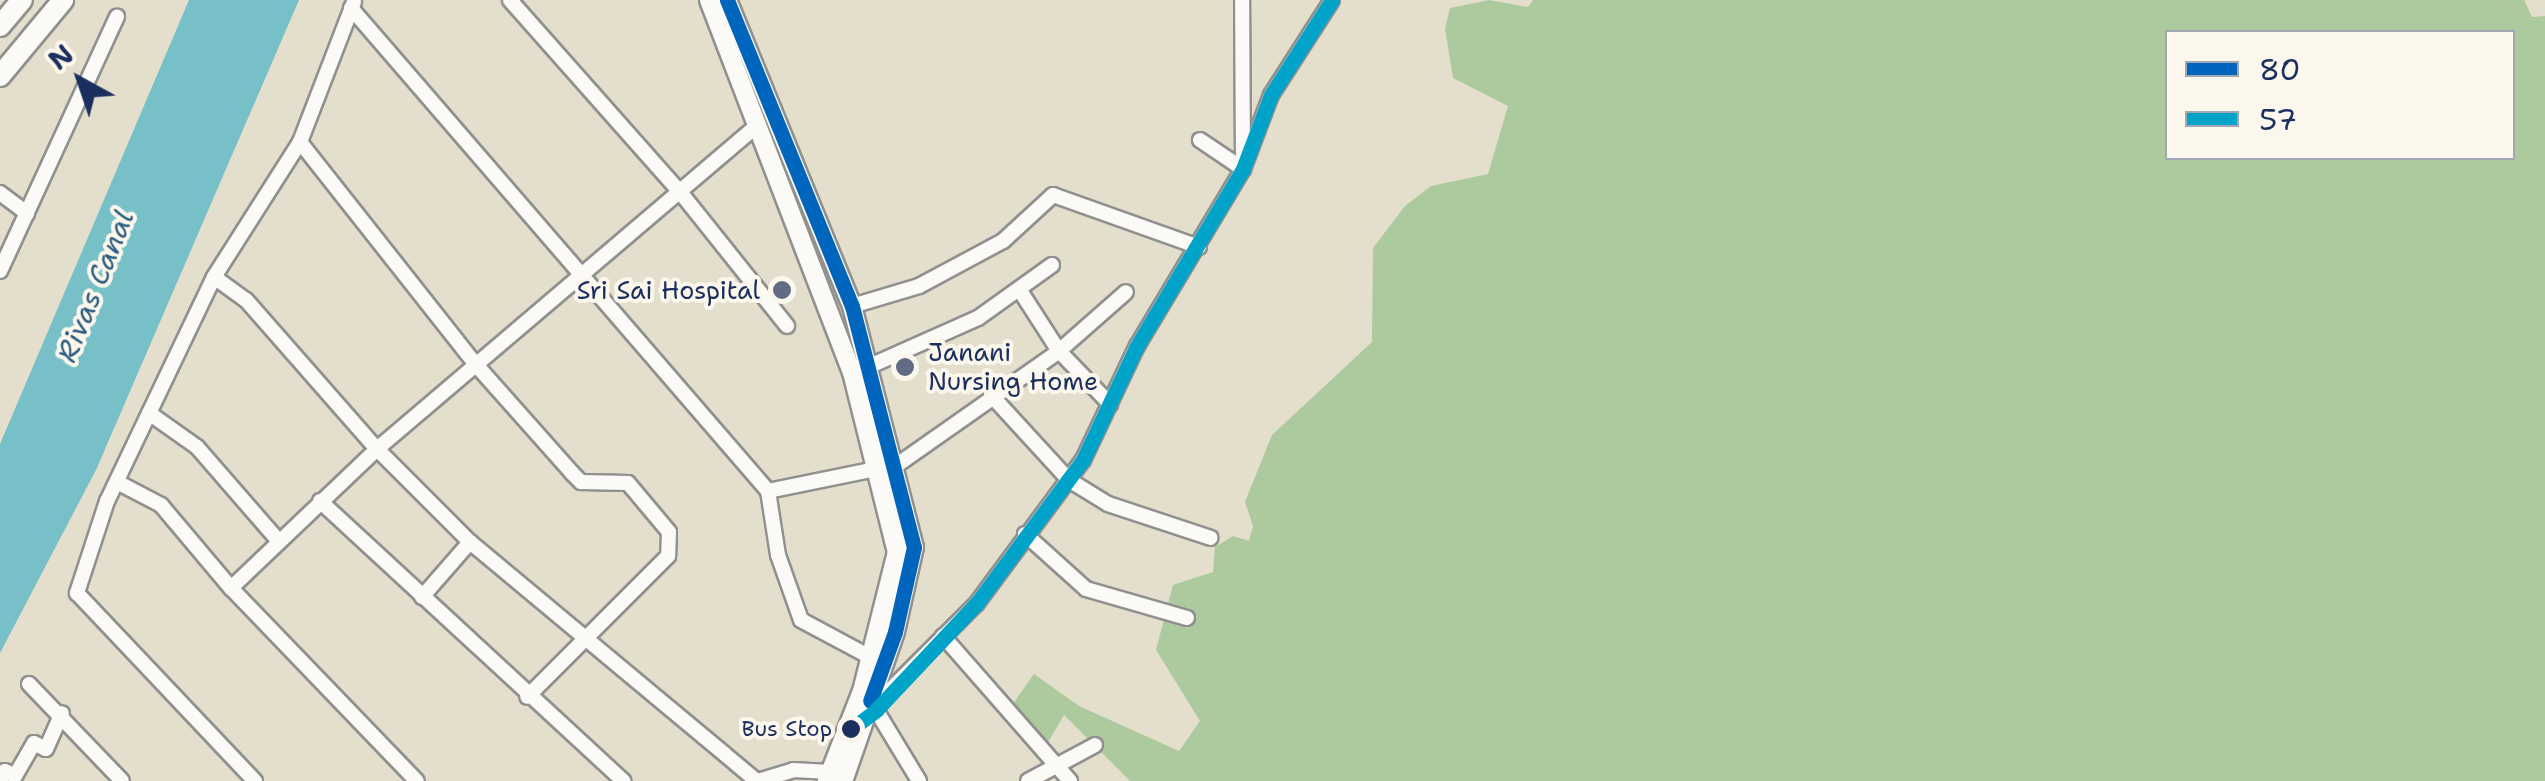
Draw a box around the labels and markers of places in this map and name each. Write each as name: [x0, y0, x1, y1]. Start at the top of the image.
place label: Sri Sai Hospital: [577, 275, 760, 305]
marker: Sri Sai Hospital: [769, 277, 795, 303]
place label: Janani Nursing Home: [928, 338, 1098, 397]
marker: Janani Nursing Home: [892, 354, 918, 380]
place label: Bus Stop: [742, 716, 832, 742]
marker: Bus Stop: [841, 719, 861, 739]

